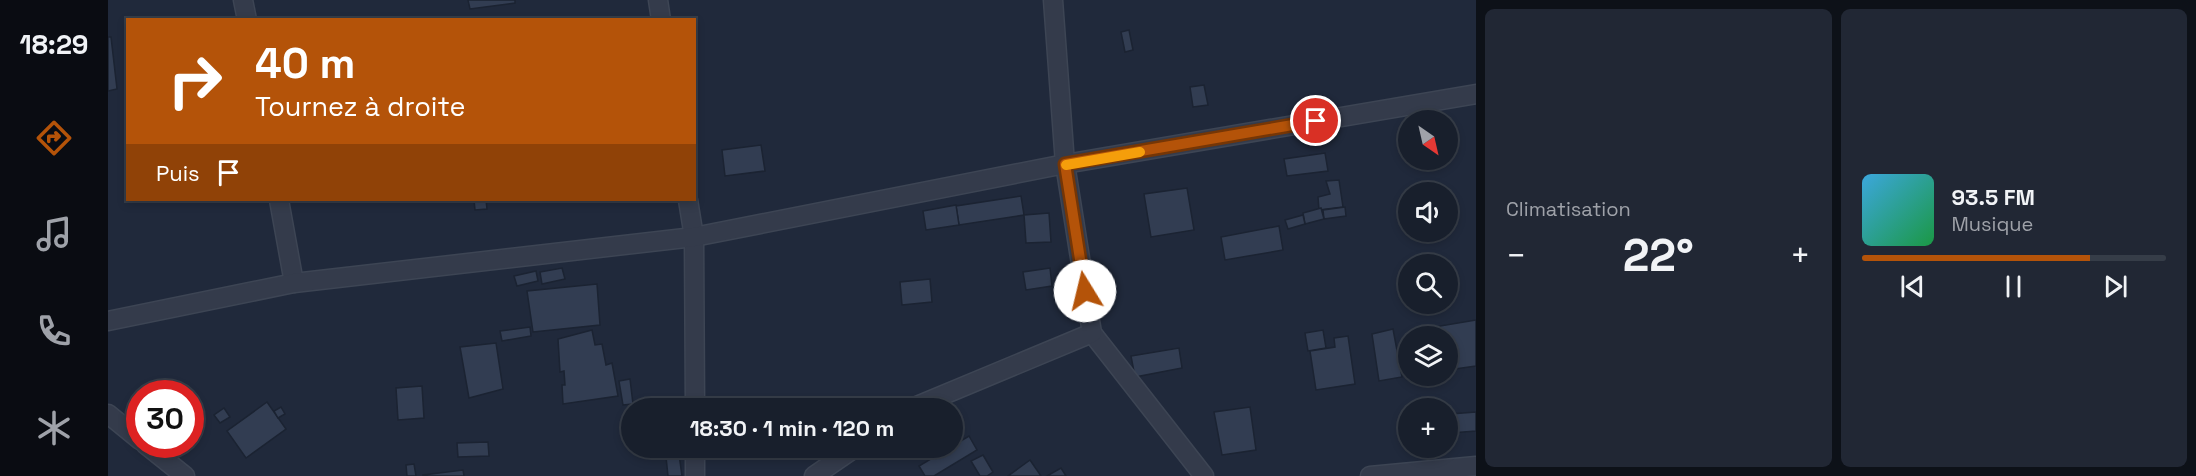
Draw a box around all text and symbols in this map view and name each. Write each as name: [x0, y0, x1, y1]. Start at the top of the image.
text: 18:29: [19, 27, 89, 62]
text: 40 m: [255, 37, 355, 90]
icon: right: [156, 42, 234, 120]
text: Tournez à droite: [255, 89, 465, 124]
pin: [1290, 95, 1341, 146]
icon: arrive: [1299, 104, 1332, 137]
north arrow: [1398, 110, 1458, 170]
map controls: [1398, 110, 1458, 458]
icon: directions: [33, 117, 75, 159]
icon: arrive: [212, 156, 245, 189]
text: Puis: [156, 159, 200, 187]
button: sound: [1398, 182, 1458, 242]
text: 93.5 FM: [1952, 183, 2035, 211]
text: Climatisation: [1506, 196, 1631, 222]
text: Musique: [1952, 211, 2033, 237]
icon: music: [33, 213, 75, 255]
text: 22°: [1623, 227, 1694, 284]
text: −: [1506, 235, 1526, 277]
text: +: [1790, 235, 1810, 277]
button: search: [1398, 254, 1458, 314]
position arrow: [1053, 259, 1117, 323]
icon: previous: [1896, 270, 1929, 303]
icon: pause: [1997, 270, 2030, 303]
icon: next: [2099, 270, 2132, 303]
icon: phone: [33, 310, 75, 352]
button: layers: [1398, 326, 1458, 386]
speed limit sign: 30: [126, 380, 204, 458]
button: +: [1398, 398, 1458, 458]
icon: climate: [33, 407, 75, 449]
text: 18:30 · 1 min · 120 m: [690, 414, 894, 442]

